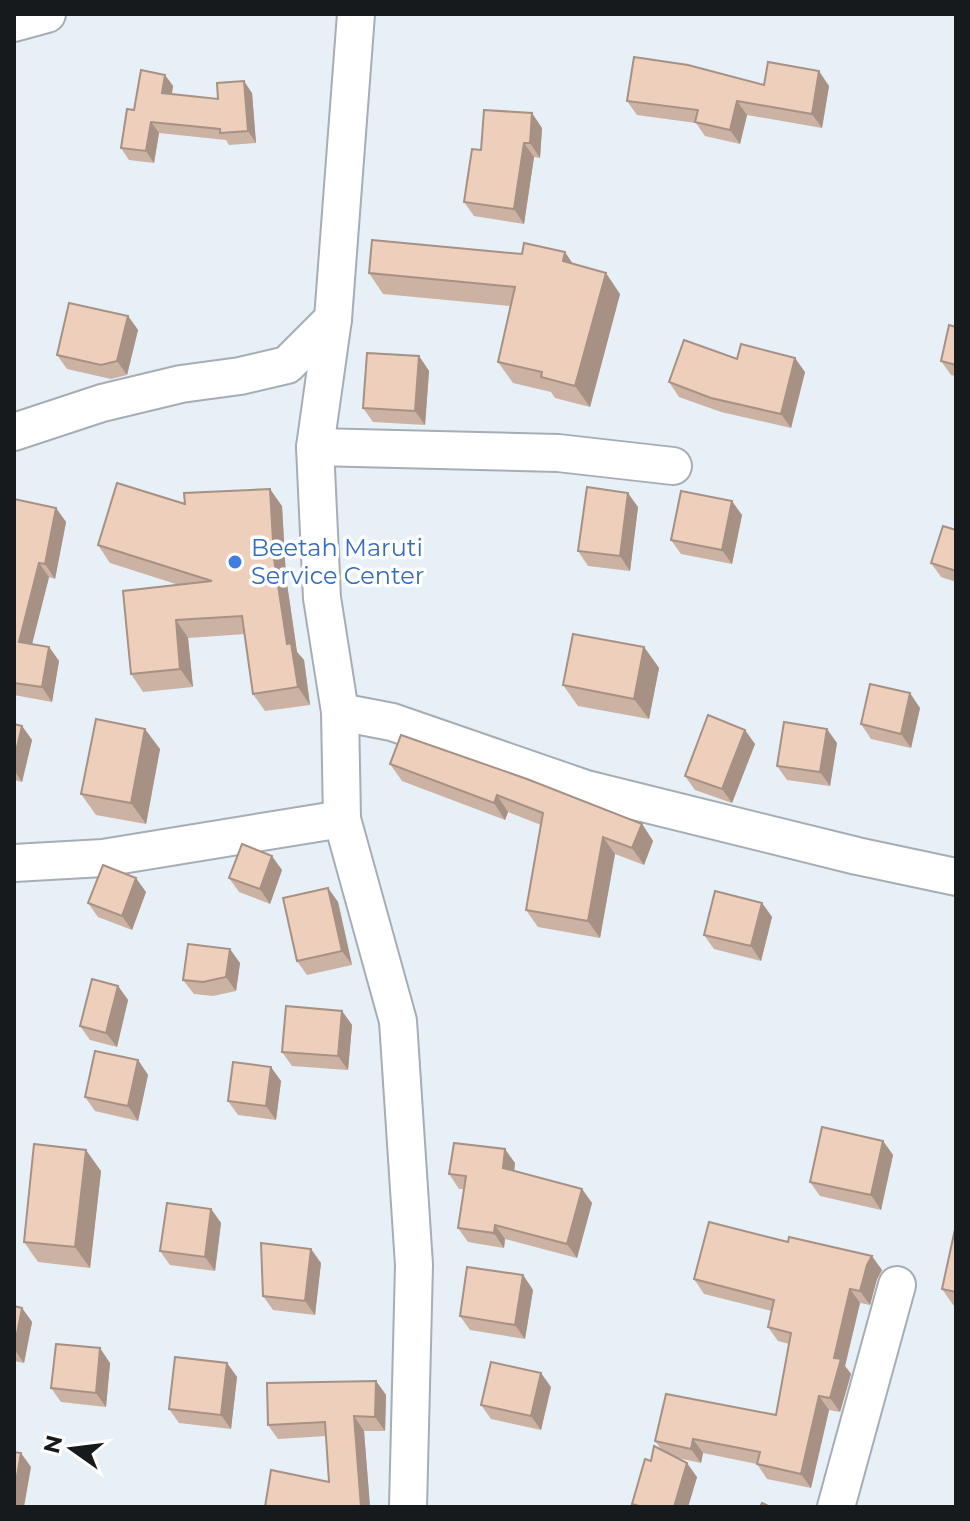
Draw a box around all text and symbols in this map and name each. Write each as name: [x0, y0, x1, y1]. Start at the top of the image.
place label: Beetah Maruti Service Center: [251, 533, 424, 590]
marker: Beetah Maruti Service Center: [226, 553, 244, 571]
north arrow: [32, 1409, 112, 1489]
text: N: [38, 1432, 68, 1456]

